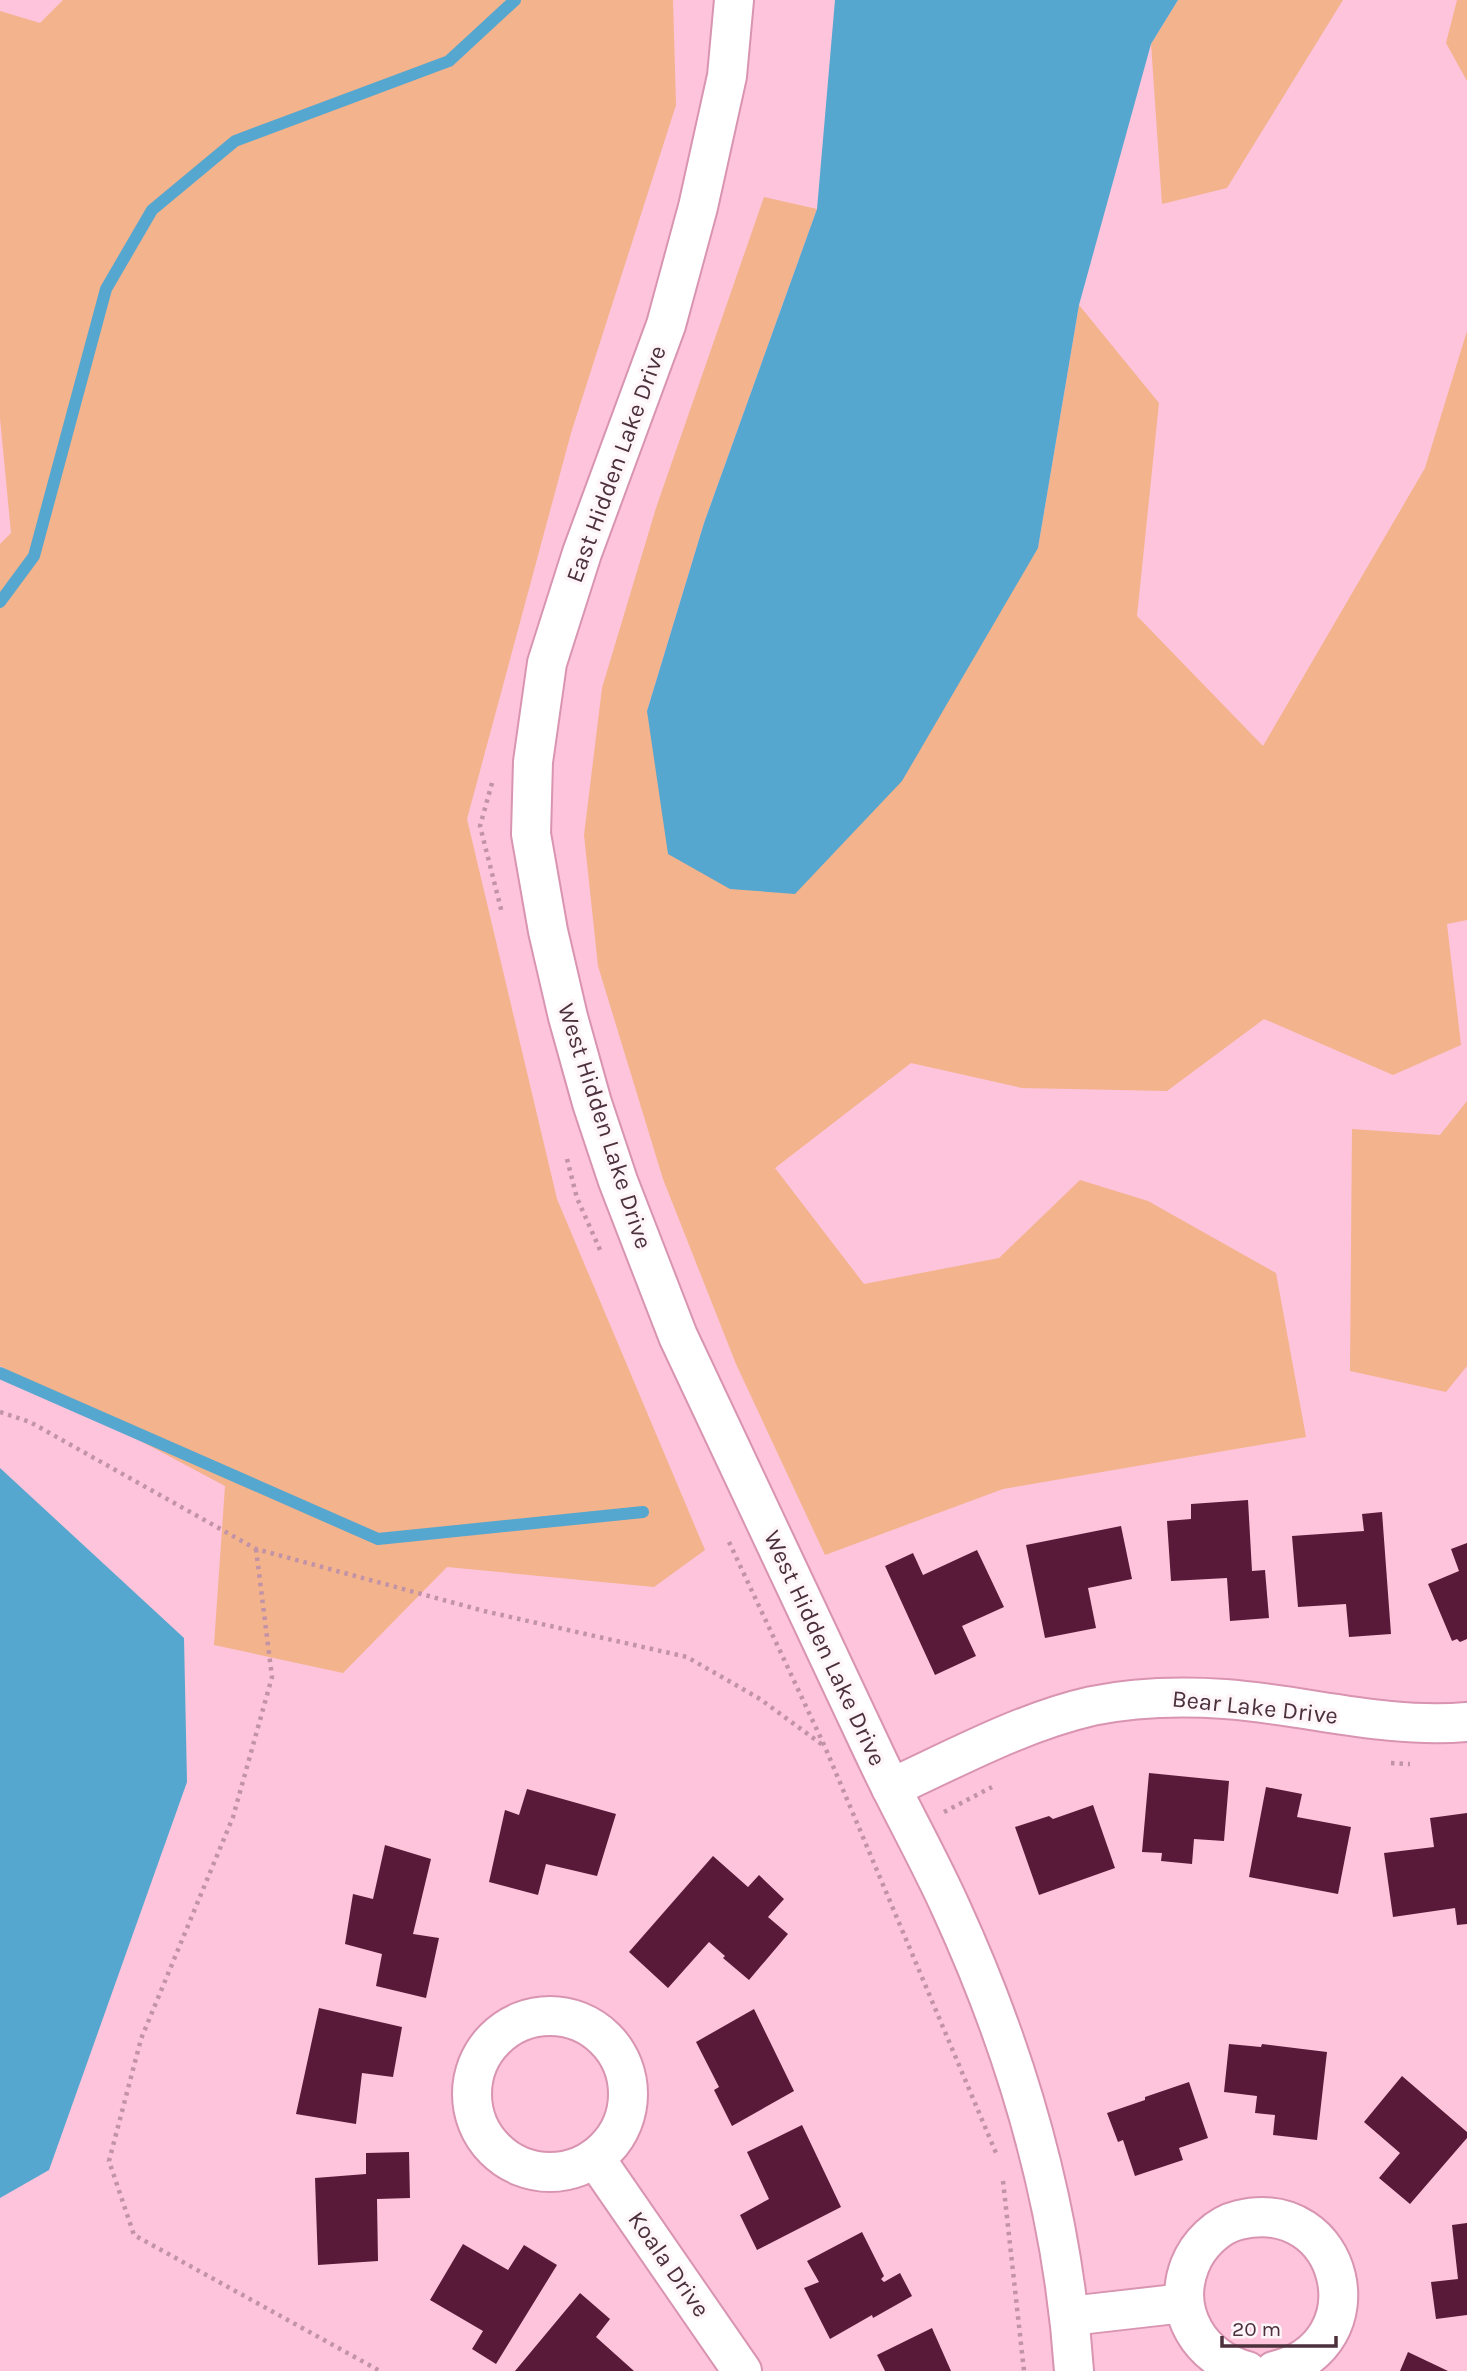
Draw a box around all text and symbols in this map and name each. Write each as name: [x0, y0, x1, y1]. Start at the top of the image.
street label: East Hidden Lake Drive: [560, 342, 672, 586]
street label: West Hidden Lake Drive: [552, 1000, 658, 1252]
street label: West Hidden Lake Drive: [758, 1526, 892, 1770]
street label: Bear Lake Drive: [1171, 1684, 1339, 1730]
street label: Koala Drive: [622, 2206, 716, 2322]
scale bar: [1222, 2304, 1336, 2348]
text: 20 m: [1232, 2317, 1281, 2341]

